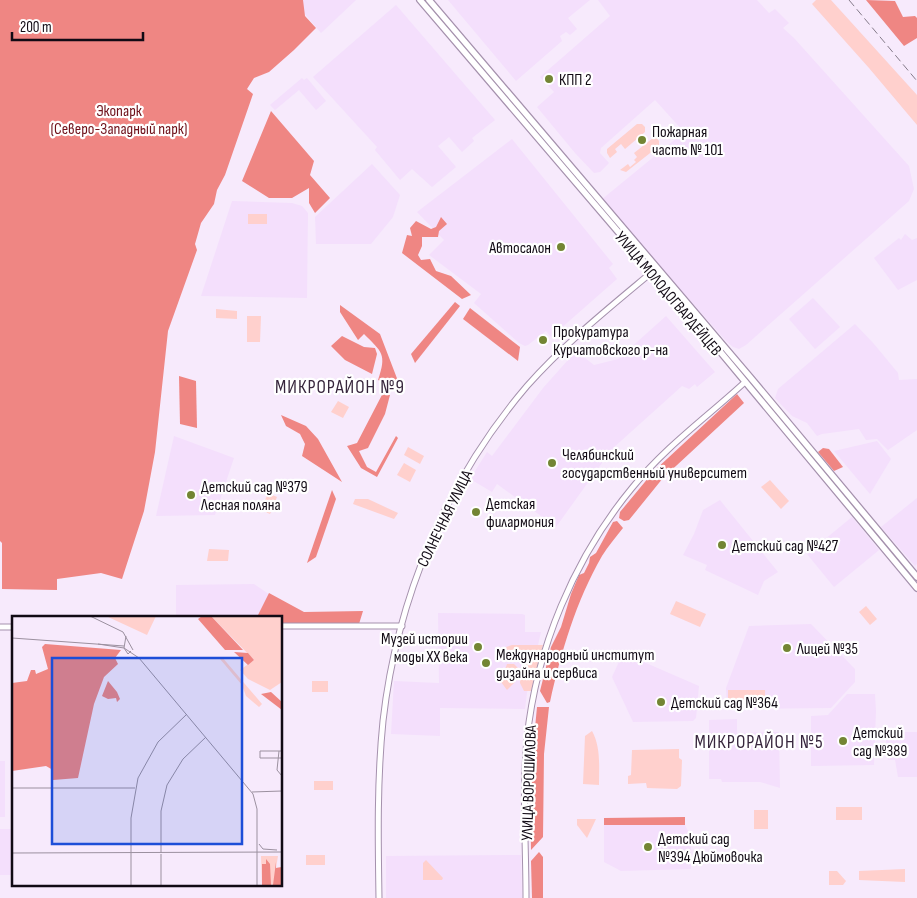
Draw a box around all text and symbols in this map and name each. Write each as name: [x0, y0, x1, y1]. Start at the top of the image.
scale bar: [12, 10, 144, 42]
text: 200 m: [20, 18, 52, 37]
place label: КПП 2: [559, 71, 592, 90]
marker: КПП 2: [543, 73, 555, 85]
park label: Экопарк (Северо-Западный парк): [51, 102, 187, 139]
place label: Пожарная часть № 101: [652, 123, 723, 160]
marker: Пожарная часть № 101: [636, 134, 648, 146]
street label: УЛИЦА МОЛОДОГВАРДЕЙЦЕВ: [610, 228, 725, 360]
place label: Автосалон: [488, 239, 551, 258]
marker: Автосалон: [555, 241, 567, 253]
place label: Прокуратура Курчатовского р-на: [553, 323, 668, 360]
marker: Прокуратура Курчатовского р-на: [537, 334, 549, 346]
district label: МИКРОРАЙОН №9: [275, 376, 405, 399]
place label: Челябинский государственный университет: [562, 446, 747, 483]
marker: Челябинский государственный университет: [546, 457, 558, 469]
street label: СОЛНЕЧНАЯ УЛИЦА: [414, 467, 477, 570]
place label: Детский сад №379 Лесная поляна: [200, 478, 308, 515]
marker: Детский сад №379 Лесная поляна: [185, 489, 197, 501]
place label: Детская филармония: [486, 495, 554, 532]
marker: Детская филармония: [470, 506, 482, 518]
place label: Детский сад №427: [732, 537, 839, 556]
marker: Детский сад №427: [716, 539, 728, 551]
inset map: [12, 616, 282, 886]
place label: Музей истории моды XX века: [381, 630, 468, 667]
place label: Лицей №35: [796, 640, 858, 659]
marker: Музей истории моды XX века: [472, 641, 484, 653]
marker: Лицей №35: [781, 642, 793, 654]
place label: Международный институт дизайна и сервиса: [496, 646, 654, 683]
marker: Международный институт дизайна и сервиса: [480, 657, 492, 669]
place label: Детский сад №364: [671, 694, 778, 713]
marker: Детский сад №364: [655, 696, 667, 708]
place label: Детский сад №389: [853, 724, 907, 761]
street label: УЛИЦА ВОРОШИЛОВА: [518, 725, 541, 841]
district label: МИКРОРАЙОН №5: [694, 731, 824, 754]
marker: Детский сад №389: [837, 735, 849, 747]
place label: Детский сад №394 Дюймовочка: [658, 830, 763, 867]
marker: Детский сад №394 Дюймовочка: [642, 841, 654, 853]

